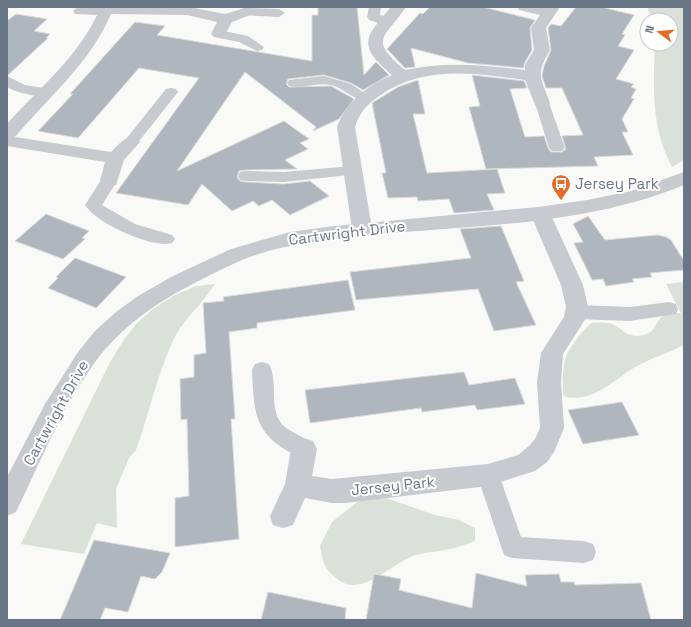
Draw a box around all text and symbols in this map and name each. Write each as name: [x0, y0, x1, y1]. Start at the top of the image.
north arrow: [639, 12, 679, 52]
text: N: [642, 24, 657, 35]
bus stop icon: Jersey Park: [550, 173, 572, 201]
place label: Jersey Park: [575, 174, 659, 193]
street label: Cartwright Drive: [287, 216, 407, 249]
street label: Cartwright Drive: [19, 357, 92, 469]
street label: Jersey Park: [350, 472, 436, 499]

